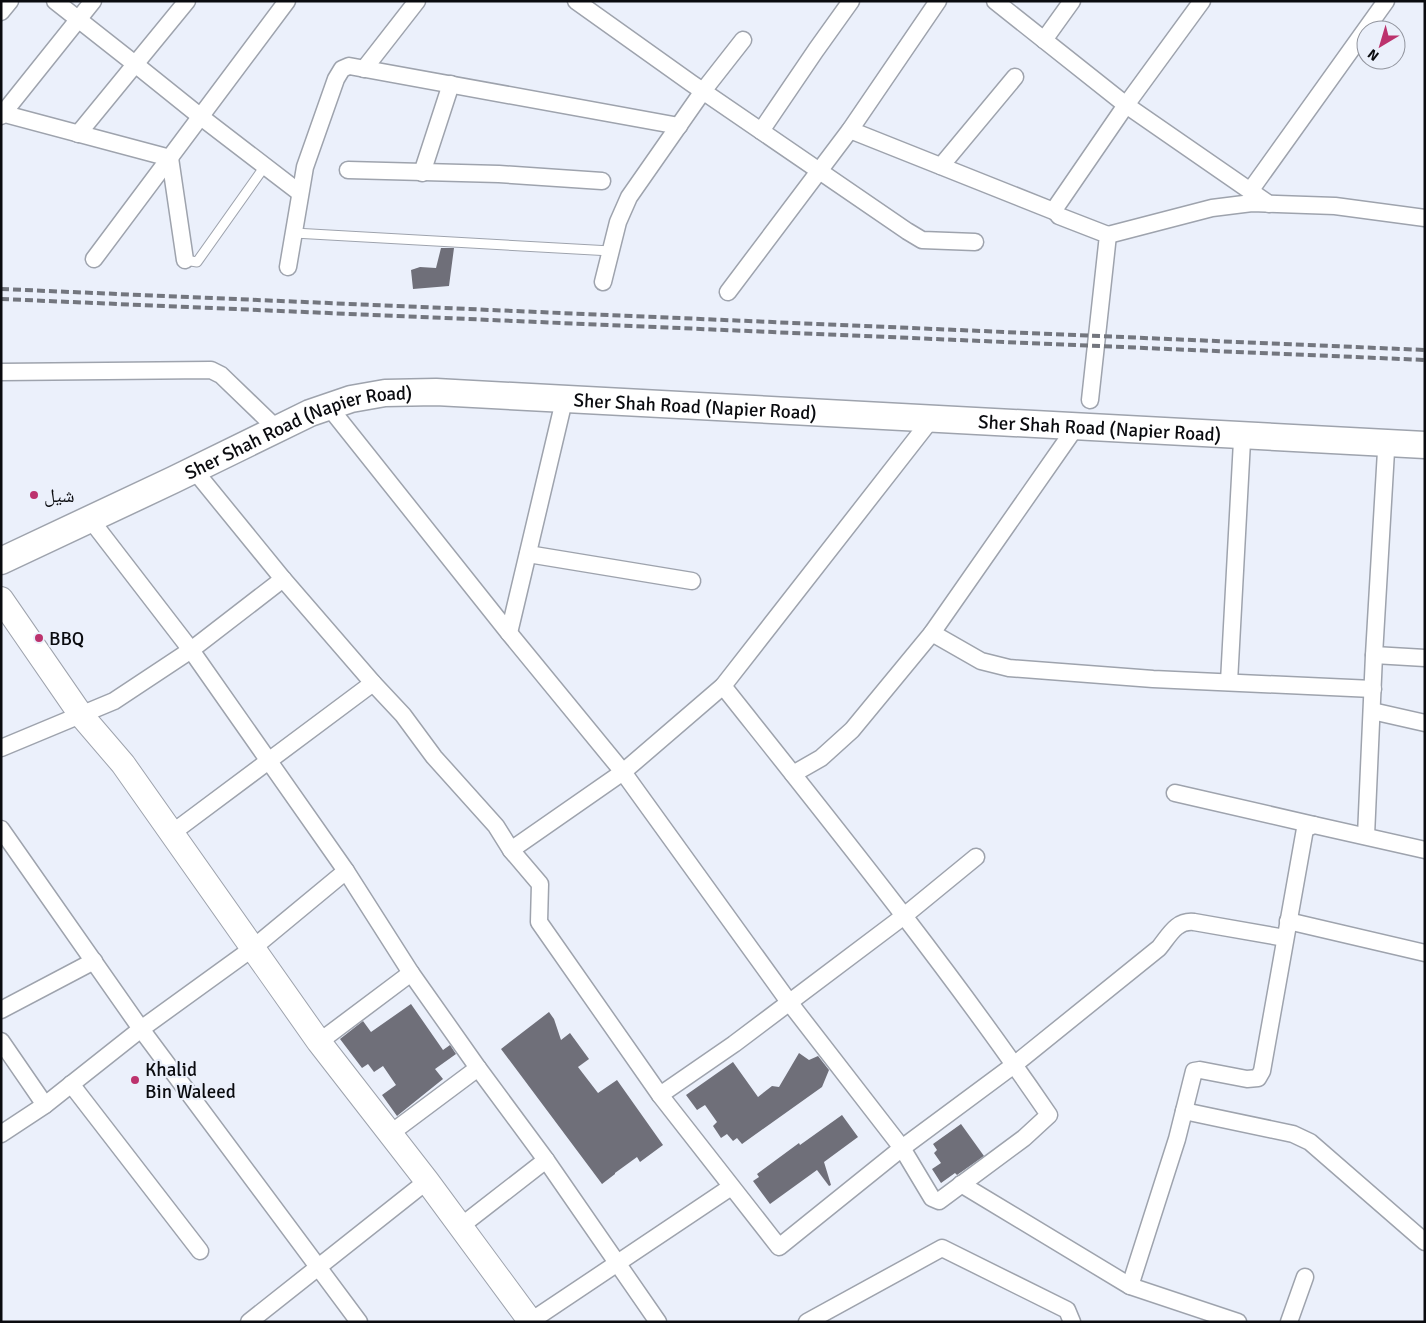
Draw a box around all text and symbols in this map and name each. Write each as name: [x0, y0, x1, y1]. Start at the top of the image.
north arrow: [1356, 20, 1406, 70]
text: N: [1364, 45, 1382, 65]
street label: Sher Shah Road (Napier Road): [181, 381, 413, 485]
street label: Sher Shah Road (Napier Road): [573, 388, 817, 425]
street label: Sher Shah Road (Napier Road): [977, 410, 1222, 447]
place label: شیل: [44, 484, 75, 508]
marker: شیل: [28, 489, 40, 501]
place label: BBQ: [49, 627, 84, 651]
marker: BBQ: [33, 632, 45, 644]
place label: Khalid Bin Waleed: [145, 1058, 236, 1104]
marker: Khalid Bin Waleed: [129, 1074, 141, 1086]

